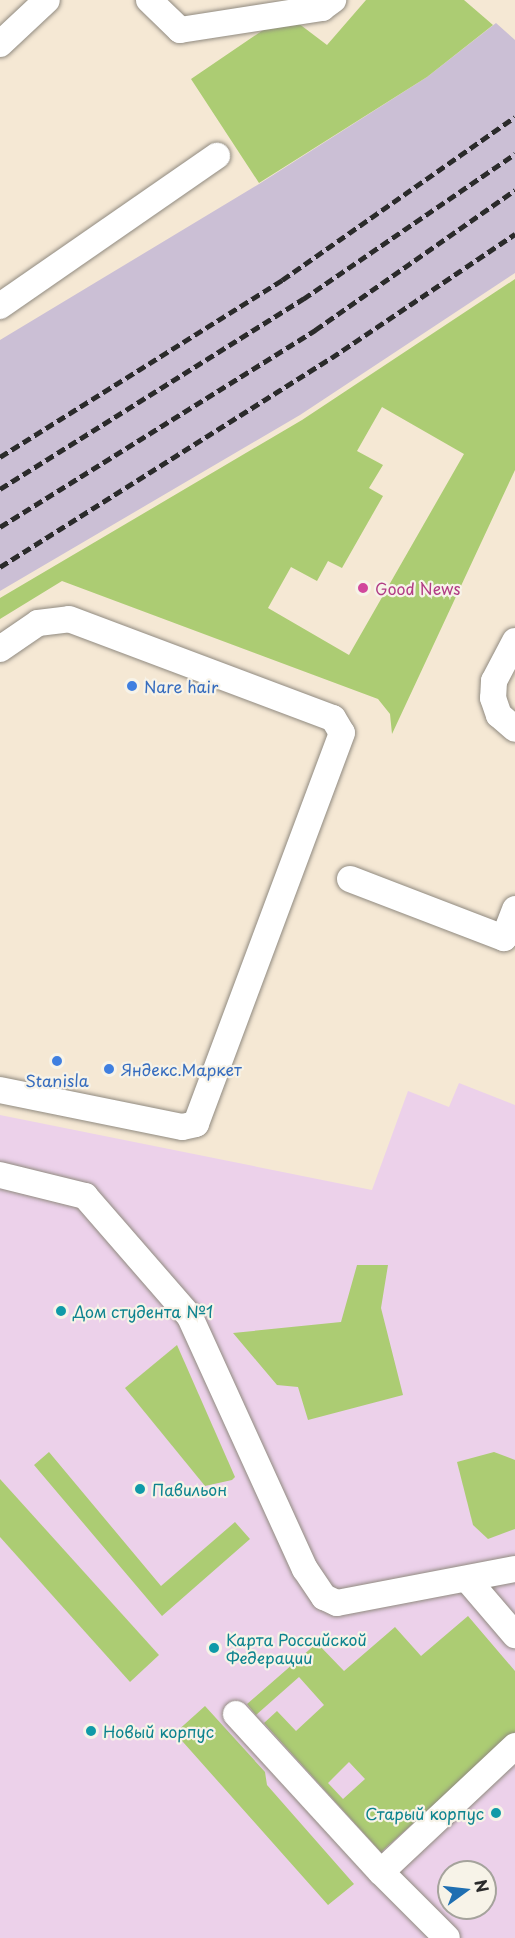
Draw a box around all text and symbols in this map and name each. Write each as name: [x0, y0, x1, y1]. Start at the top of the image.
place label: Good News: [375, 578, 461, 598]
marker: Good News: [356, 581, 370, 595]
place label: Nare hair: [144, 676, 218, 696]
marker: Nare hair: [125, 679, 139, 693]
marker: Stanisla: [50, 1054, 64, 1068]
place label: Яндекс.Маркет: [121, 1059, 242, 1079]
marker: Яндекс.Маркет: [102, 1062, 116, 1076]
place label: Stanisla: [25, 1070, 89, 1090]
place label: Дом студента №1: [73, 1301, 215, 1321]
marker: Дом студента №1: [54, 1304, 68, 1318]
place label: Павильон: [152, 1479, 227, 1499]
marker: Павильон: [133, 1482, 147, 1496]
place label: Карта Российской Федерации: [226, 1629, 367, 1667]
marker: Карта Российской Федерации: [207, 1641, 221, 1655]
place label: Новый корпус: [103, 1721, 214, 1741]
marker: Новый корпус: [84, 1724, 98, 1738]
place label: Старый корпуc: [365, 1803, 484, 1823]
marker: Старый корпуc: [489, 1806, 503, 1820]
north arrow: [437, 1860, 497, 1920]
text: N: [469, 1877, 496, 1895]

